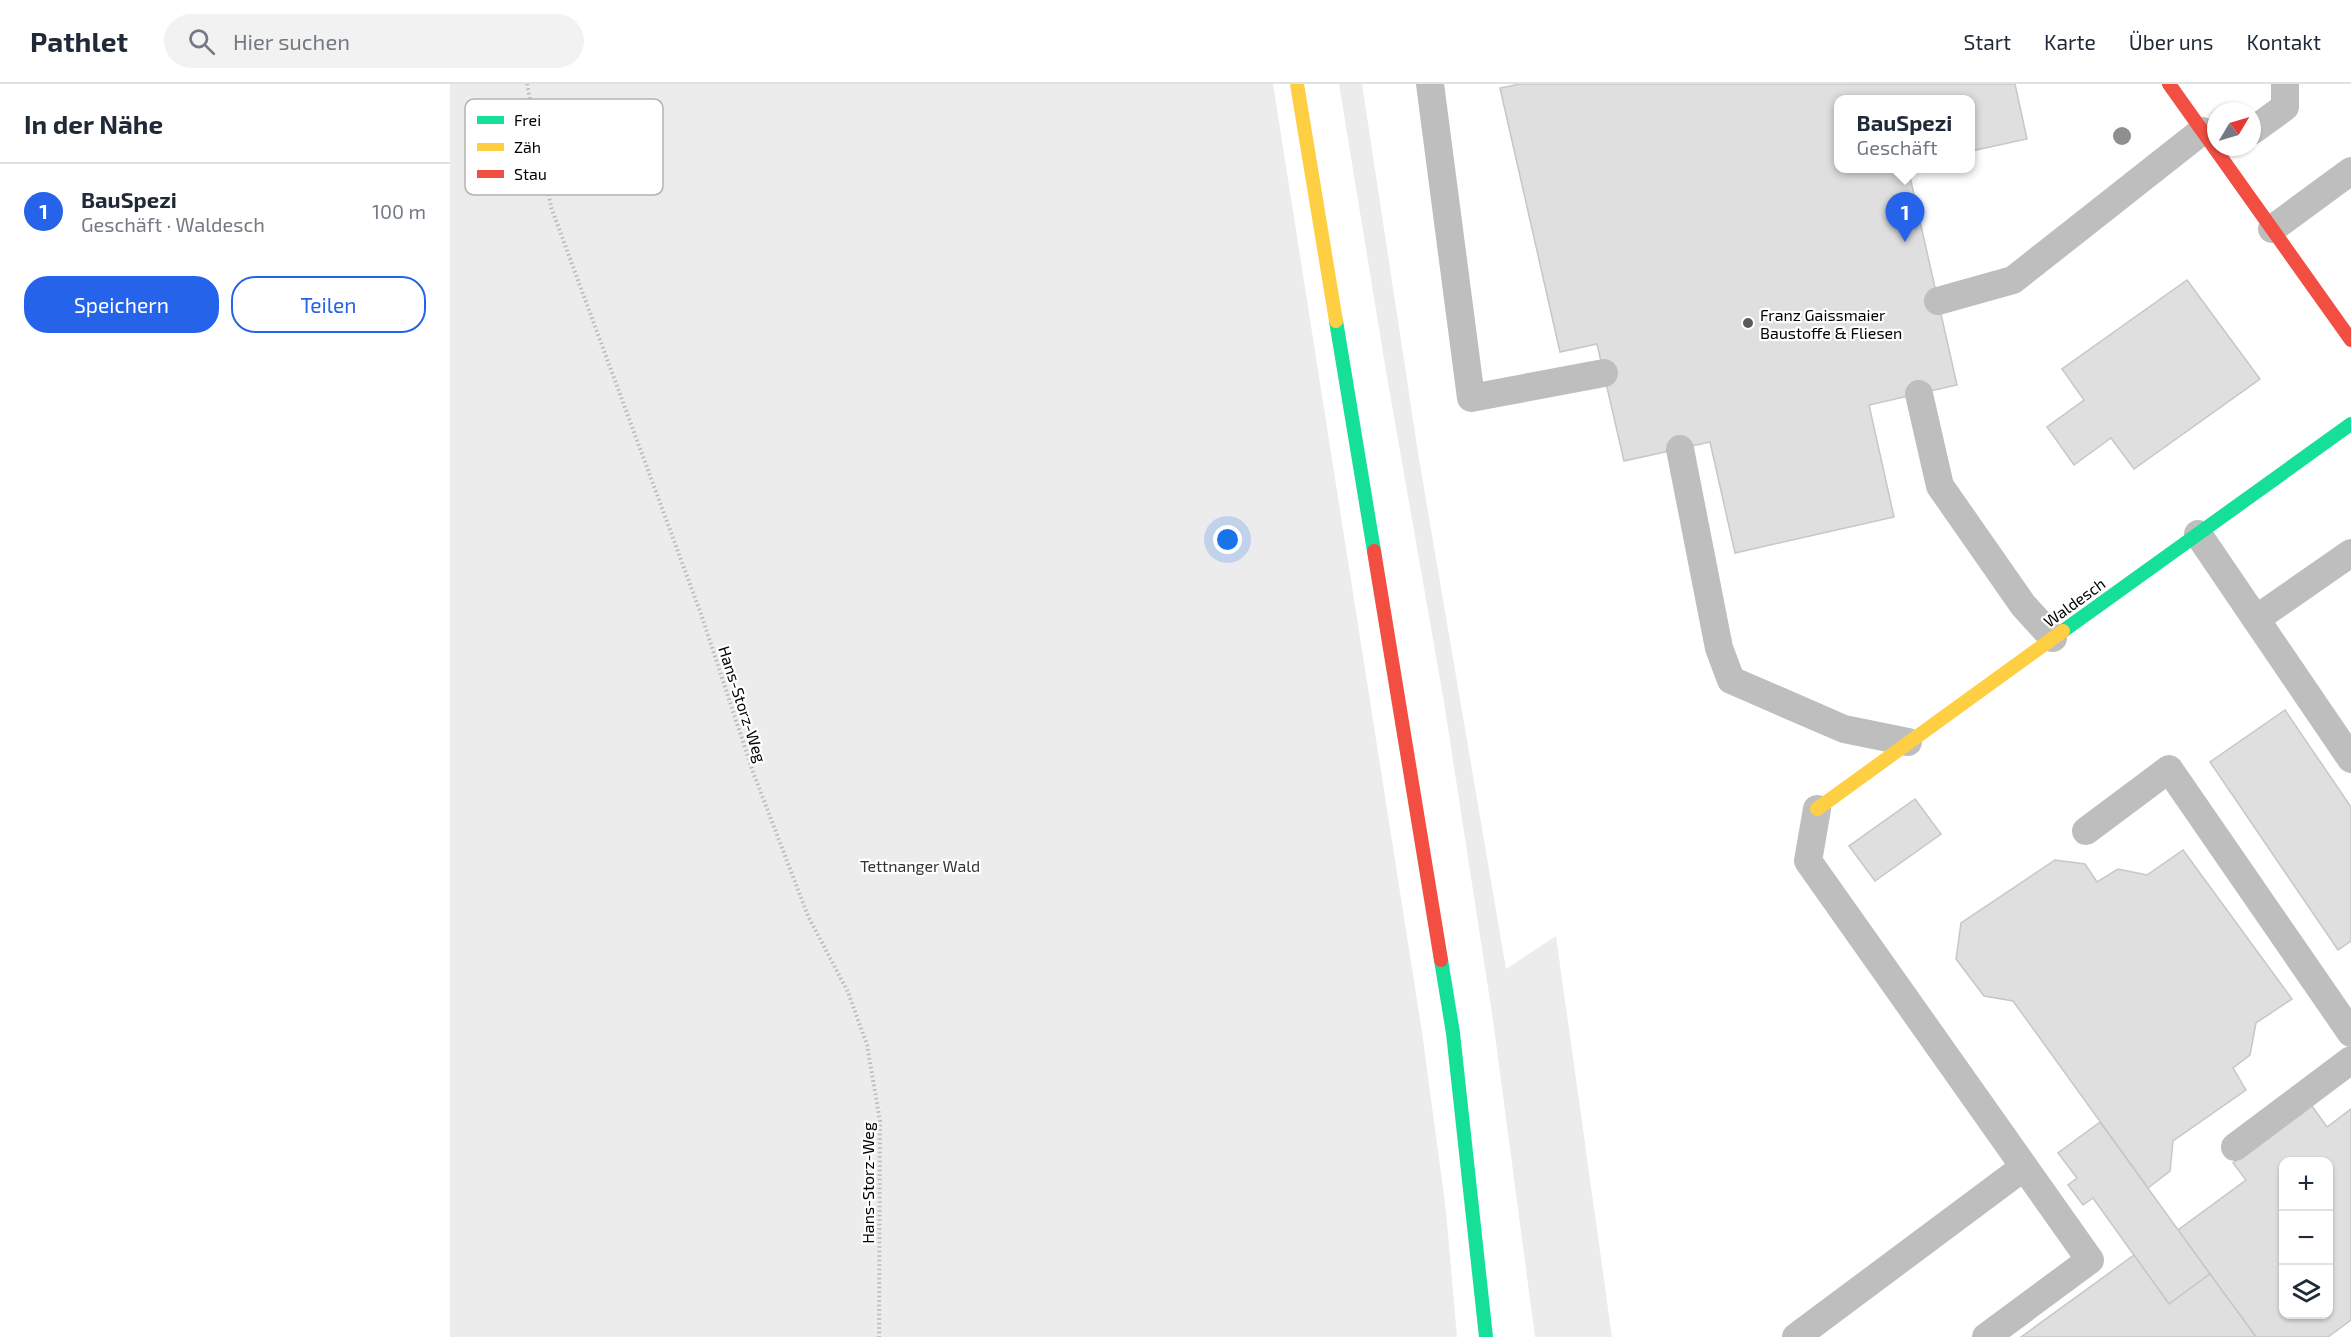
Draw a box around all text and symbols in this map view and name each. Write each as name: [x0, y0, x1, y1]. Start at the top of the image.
search box: [164, 14, 584, 68]
text: Pathlet: [30, 24, 128, 58]
icon: search: [185, 25, 218, 58]
text: Hier suchen: [233, 28, 350, 54]
text: Start: [1964, 29, 2011, 54]
text: Karte: [2044, 29, 2096, 54]
text: Über uns: [2129, 29, 2214, 54]
text: Kontakt: [2247, 29, 2321, 54]
popup: [1834, 95, 1975, 173]
legend: [465, 99, 663, 195]
north arrow: [2207, 102, 2261, 156]
text: In der Nähe: [24, 108, 163, 139]
text: BauSpezi: [1857, 109, 1952, 135]
text: Frei: [514, 110, 541, 129]
text: Geschäft: [1857, 135, 1938, 159]
text: Zäh: [514, 137, 541, 156]
text: Stau: [514, 164, 547, 183]
text: BauSpezi: [81, 186, 177, 212]
pin: 1: [1886, 192, 1924, 242]
text: 1: [39, 199, 48, 223]
text: 100 m: [372, 199, 426, 223]
text: Geschäft · Waldesch: [81, 212, 265, 236]
button: Speichern: [24, 276, 219, 333]
button: Teilen: [231, 276, 426, 333]
place label: Franz Gaissmaier Baustoffe & Fliesen: [1760, 305, 1902, 342]
marker: Franz Gaissmaier Baustoffe & Fliesen: [1741, 316, 1755, 330]
your location: [1213, 525, 1242, 554]
street label: Waldesch: [2039, 573, 2109, 631]
street label: Hans-Storz-Weg: [715, 643, 771, 765]
park label: Tettnanger Wald: [860, 856, 980, 875]
street label: Hans-Storz-Weg: [858, 1122, 877, 1244]
map controls: [2279, 1157, 2333, 1319]
button: +: [2279, 1157, 2333, 1211]
button: −: [2279, 1211, 2333, 1265]
button: layers: [2279, 1265, 2333, 1319]

